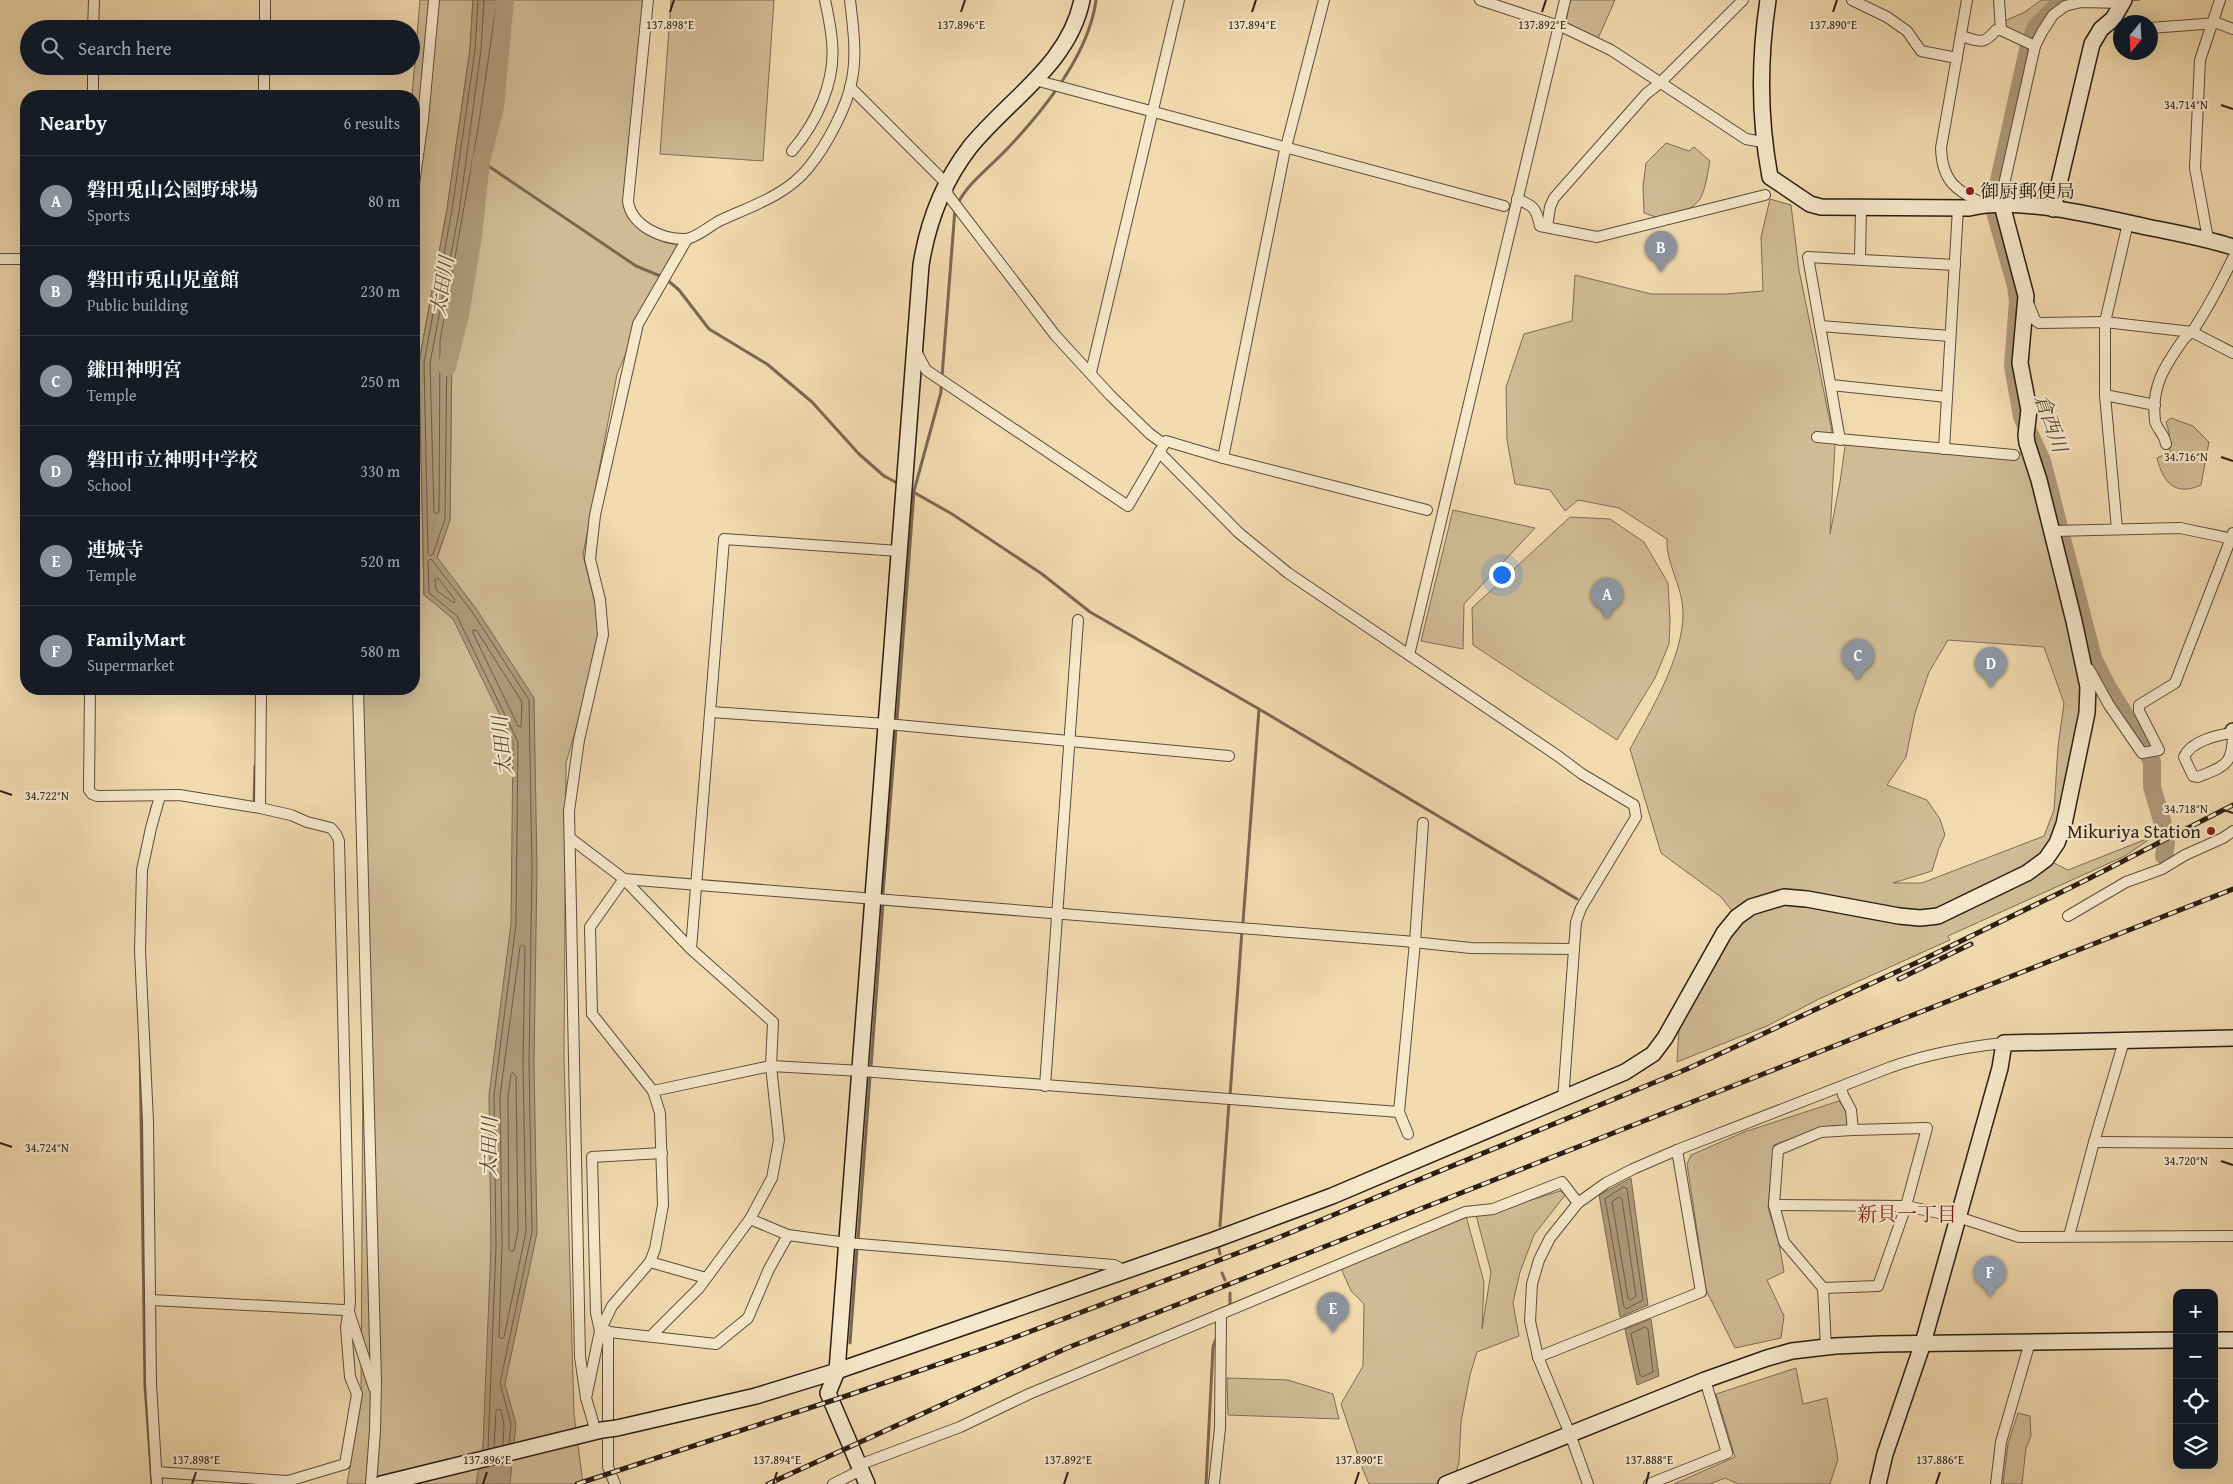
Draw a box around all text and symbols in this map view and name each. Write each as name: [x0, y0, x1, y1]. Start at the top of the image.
north arrow: [2113, 15, 2158, 60]
text: 137.898°E: [646, 16, 694, 33]
text: 137.896°E: [937, 16, 985, 33]
text: 137.894°E: [1228, 16, 1276, 33]
text: 137.892°E: [1518, 16, 1566, 33]
text: 137.890°E: [1809, 16, 1857, 33]
search box: [20, 20, 420, 75]
icon: search: [38, 34, 66, 62]
text: Search here: [78, 34, 172, 62]
text: 34.714°N: [2164, 96, 2208, 113]
text: Nearby: [40, 107, 107, 138]
text: 6 results: [343, 111, 400, 135]
text: 磐田兎山公園野球場: [87, 175, 258, 203]
place label: 御厨郵便局: [1980, 177, 2075, 205]
marker: 御厨郵便局: [1964, 185, 1976, 197]
text: A: [51, 189, 61, 213]
text: 80 m: [368, 189, 400, 213]
text: Sports: [87, 203, 130, 227]
pin: B: [1645, 231, 1677, 272]
water label: 太田川: [422, 252, 461, 318]
text: 磐田市兎山児童館: [87, 265, 239, 293]
text: B: [51, 279, 61, 303]
text: 230 m: [360, 279, 400, 303]
text: Public building: [87, 293, 188, 317]
text: 鎌田神明宮: [87, 355, 182, 383]
text: C: [51, 369, 61, 393]
text: 250 m: [360, 369, 400, 393]
text: Temple: [87, 383, 137, 407]
water label: 倉西川: [2028, 390, 2076, 458]
text: 磐田市立神明中学校: [87, 445, 258, 473]
text: 34.716°N: [2164, 448, 2208, 465]
text: D: [51, 459, 61, 483]
text: 330 m: [360, 459, 400, 483]
text: School: [87, 473, 131, 497]
text: 連城寺: [87, 535, 144, 563]
text: E: [52, 549, 60, 573]
text: 520 m: [360, 549, 400, 573]
your location: [1489, 562, 1515, 588]
text: Temple: [87, 563, 137, 587]
pin: A: [1591, 578, 1623, 619]
text: FamilyMart: [87, 625, 186, 653]
text: F: [52, 639, 60, 663]
text: 580 m: [360, 639, 400, 663]
pin: C: [1842, 639, 1874, 680]
pin: D: [1975, 647, 2007, 688]
text: Supermarket: [87, 653, 174, 677]
water label: 太田川: [484, 713, 519, 777]
text: 34.722°N: [25, 787, 69, 804]
text: 34.718°N: [2164, 800, 2208, 817]
place label: Mikuriya Station: [2067, 817, 2201, 845]
marker: Mikuriya Station: [2205, 825, 2217, 837]
water label: 太田川: [473, 1115, 504, 1177]
text: 34.724°N: [25, 1139, 69, 1156]
text: 34.720°N: [2164, 1152, 2208, 1169]
district label: 新貝一丁目: [1857, 1199, 1957, 1228]
pin: F: [1974, 1256, 2006, 1297]
map controls: [2173, 1289, 2218, 1469]
button: +: [2173, 1289, 2218, 1334]
pin: E: [1317, 1292, 1349, 1333]
button: −: [2173, 1334, 2218, 1379]
button: locate: [2173, 1379, 2218, 1424]
button: layers: [2173, 1424, 2218, 1469]
text: 137.898°E: [172, 1451, 220, 1468]
text: 137.896°E: [463, 1451, 511, 1468]
text: 137.894°E: [753, 1451, 801, 1468]
text: 137.892°E: [1044, 1451, 1092, 1468]
text: 137.890°E: [1335, 1451, 1383, 1468]
text: 137.888°E: [1625, 1451, 1673, 1468]
text: 137.886°E: [1916, 1451, 1964, 1468]

